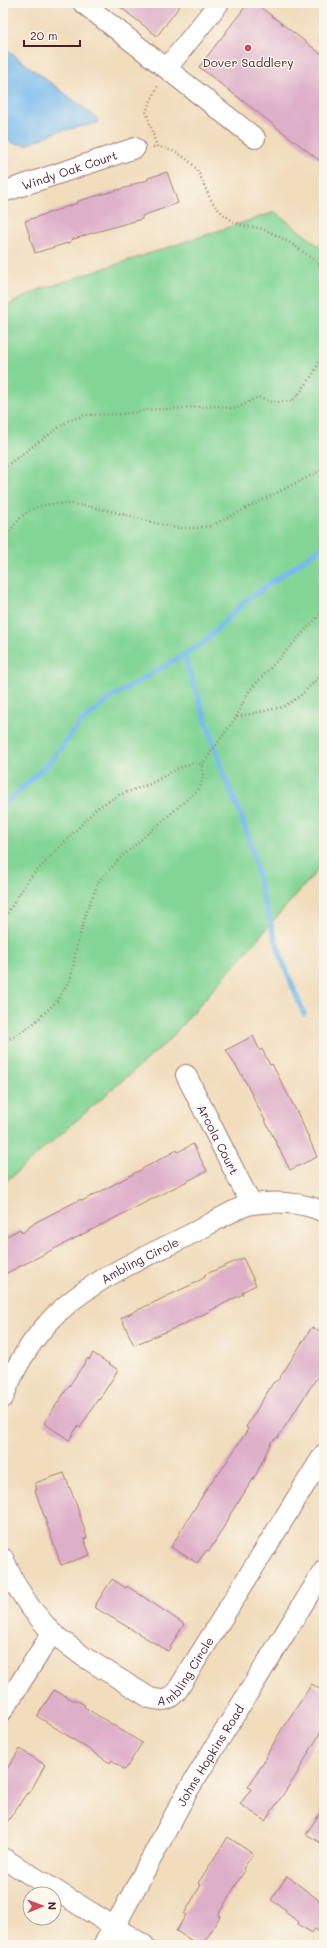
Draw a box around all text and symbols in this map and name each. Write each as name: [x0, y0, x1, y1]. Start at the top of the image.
scale bar: [24, 22, 80, 48]
text: 20 m: [30, 27, 58, 43]
marker: Dover Saddlery: [243, 43, 253, 53]
place label: Dover Saddlery: [202, 54, 294, 70]
street label: Windy Oak Court: [20, 147, 119, 193]
street label: Arcola Court: [194, 1102, 243, 1177]
street label: Ambling Circle: [98, 1233, 181, 1287]
street label: Ambling Circle: [157, 1633, 217, 1708]
street label: Johns Hopkins Road: [173, 1701, 247, 1809]
north arrow: [22, 1886, 62, 1926]
text: N: [45, 1902, 60, 1910]

